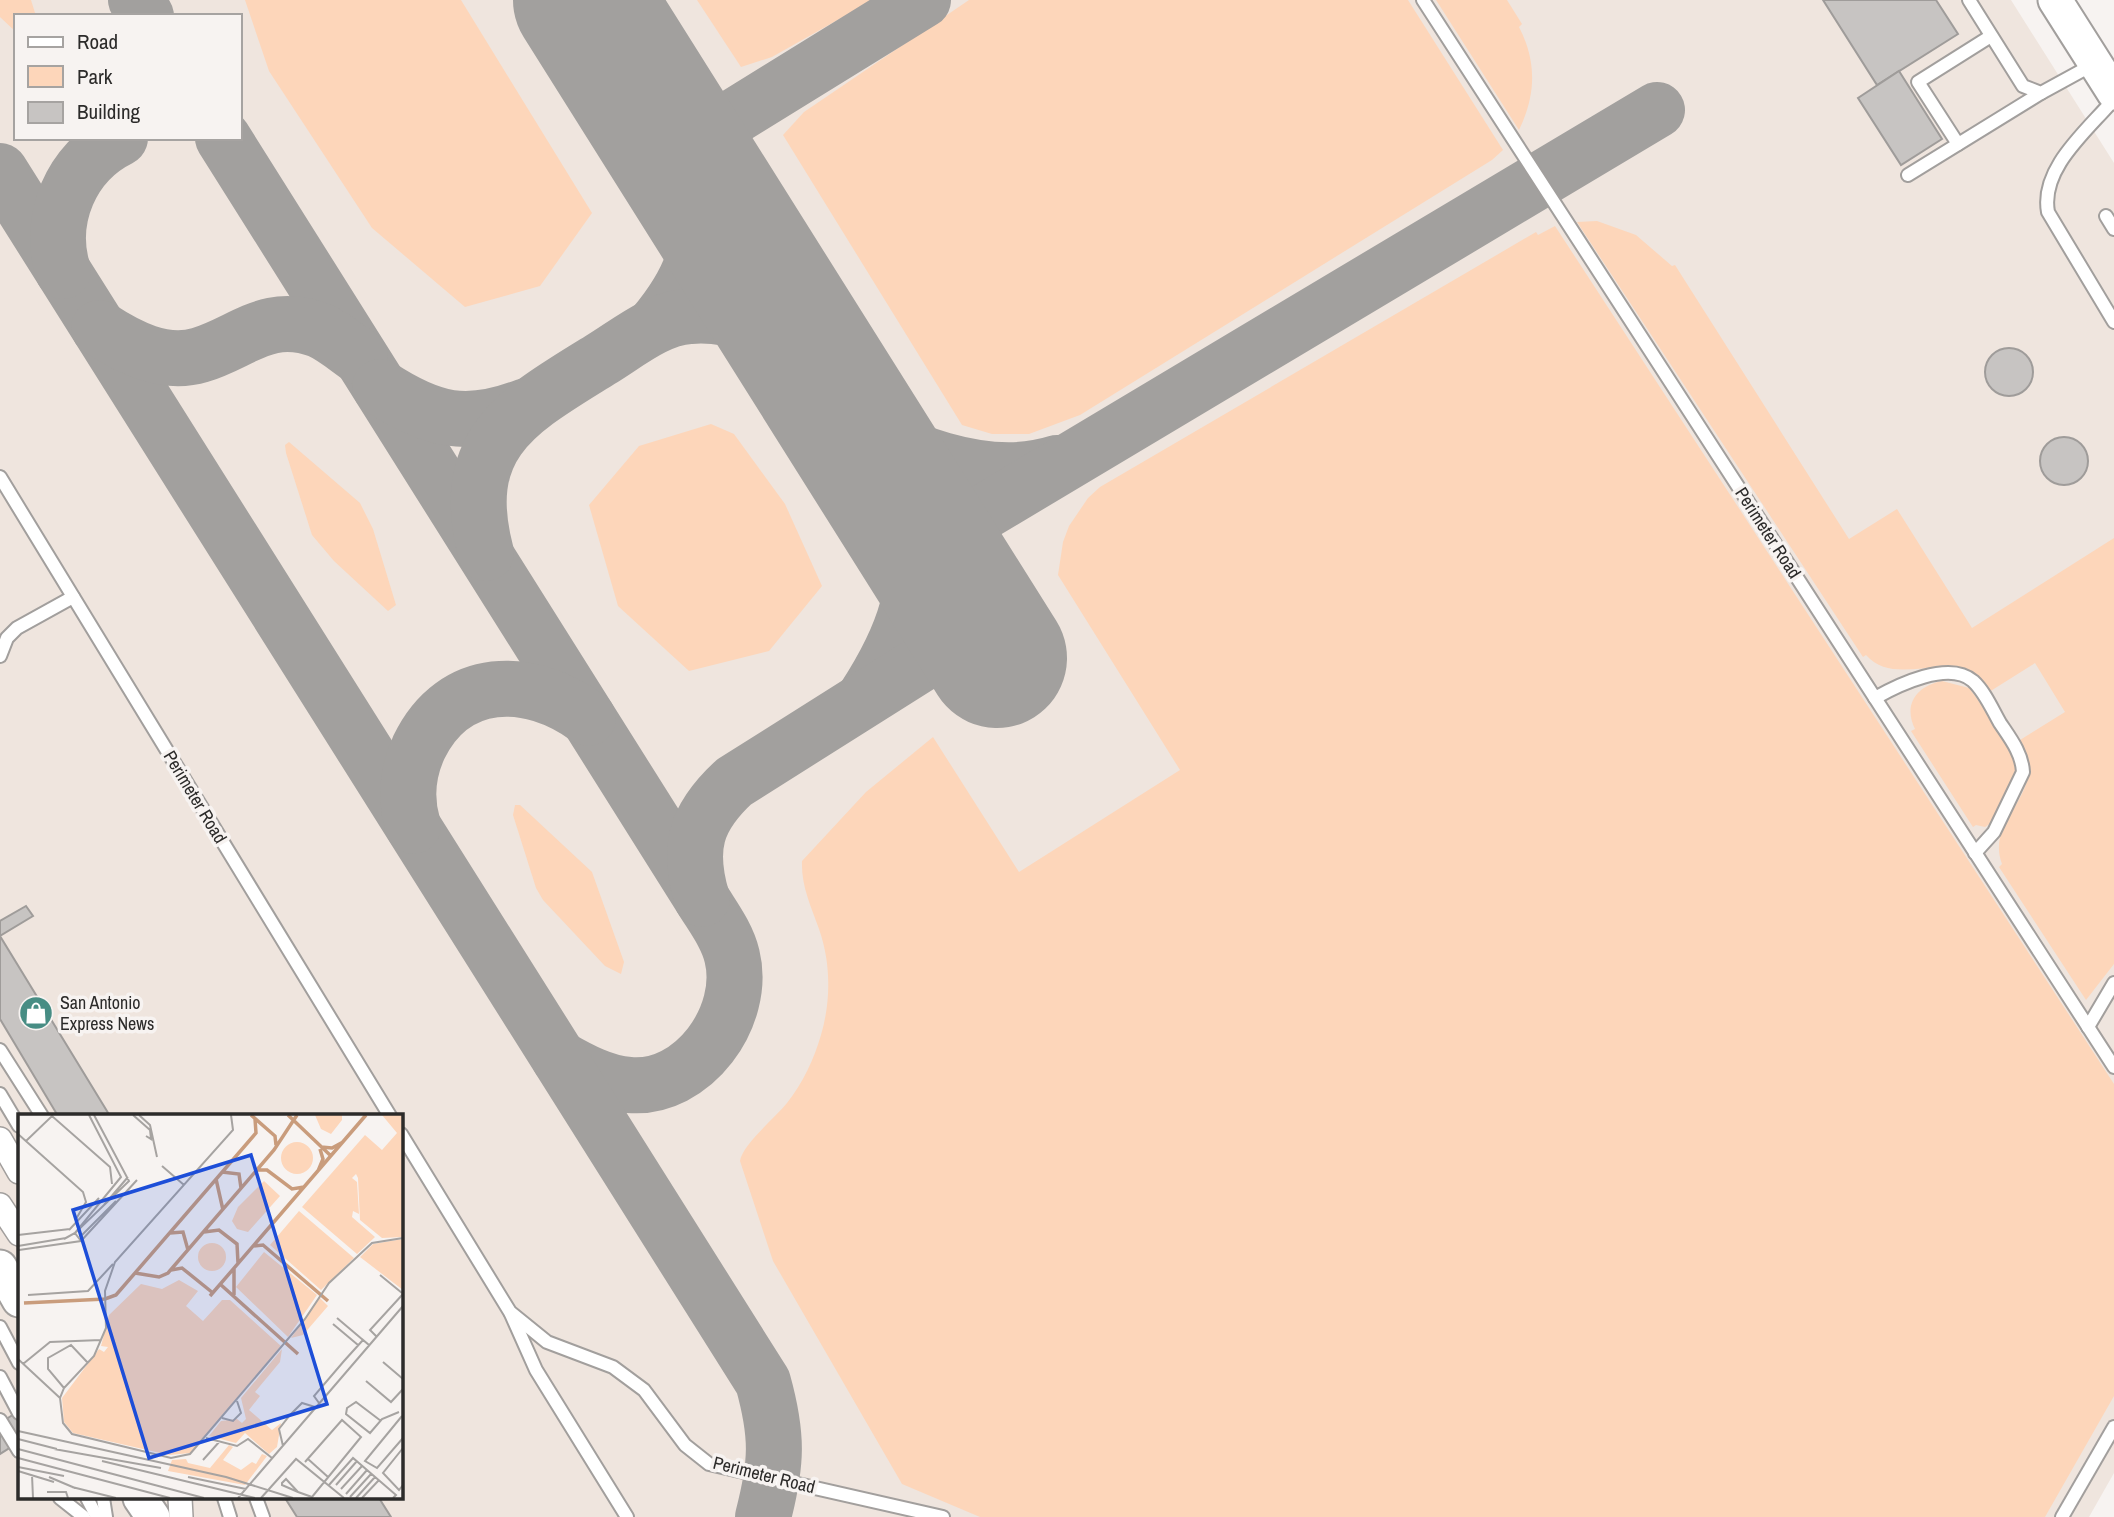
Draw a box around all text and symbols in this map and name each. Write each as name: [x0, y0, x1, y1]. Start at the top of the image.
legend: [14, 14, 242, 140]
text: Road: [77, 27, 118, 56]
text: Park: [77, 62, 113, 91]
text: Building: [77, 97, 141, 126]
street label: Perimeter Road: [1730, 482, 1807, 583]
street label: Perimeter Road: [158, 746, 233, 848]
place label: San Antonio Express News: [60, 990, 154, 1036]
shop icon: San Antonio Express News: [17, 994, 55, 1032]
inset map: [18, 1114, 402, 1500]
street label: Perimeter Road: [711, 1450, 818, 1499]

